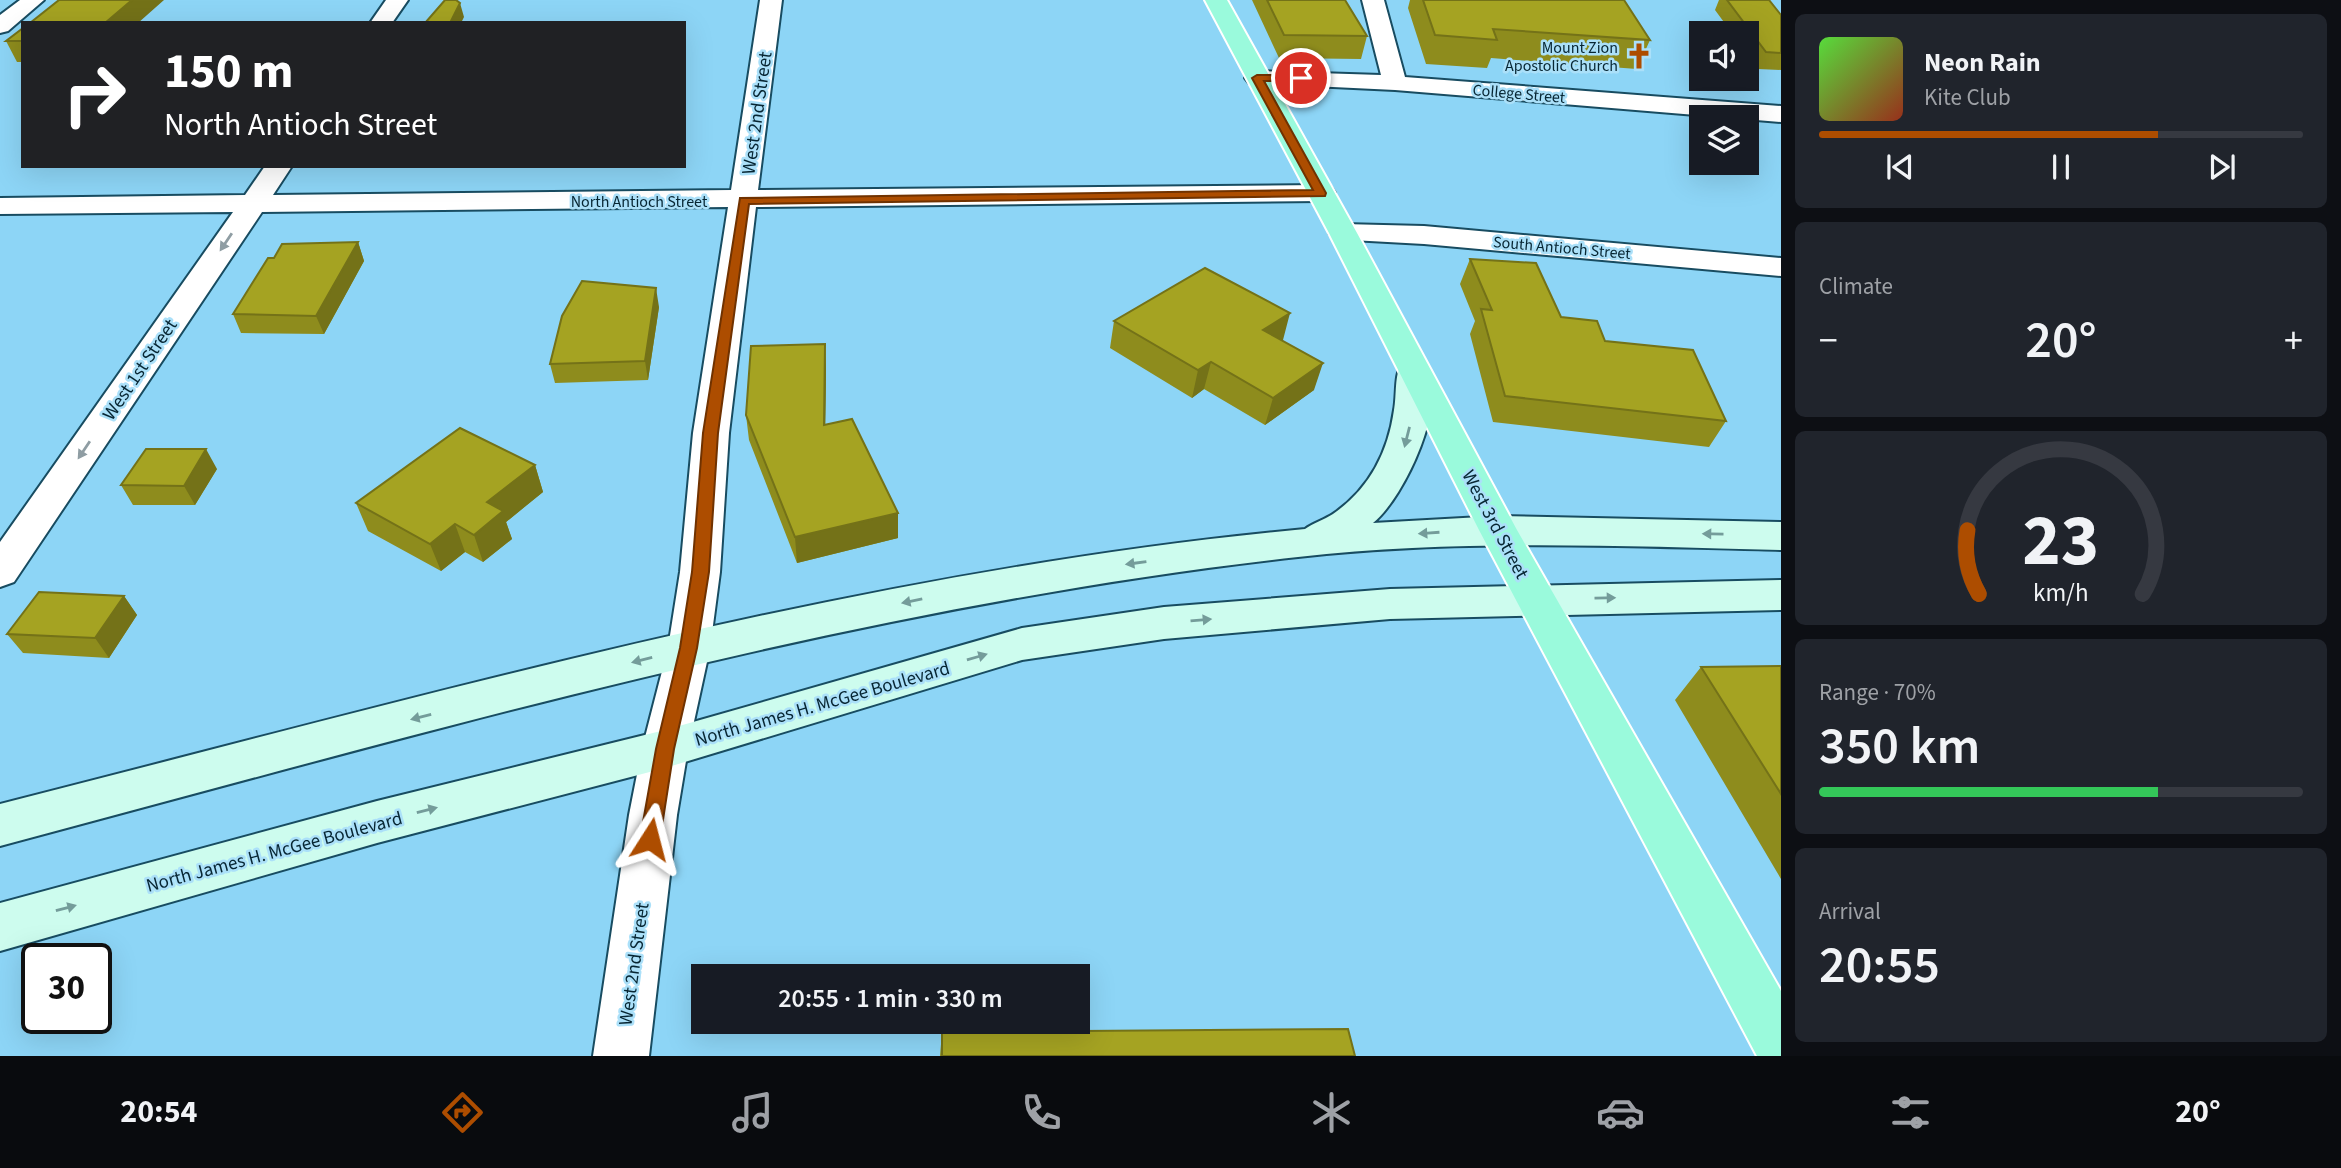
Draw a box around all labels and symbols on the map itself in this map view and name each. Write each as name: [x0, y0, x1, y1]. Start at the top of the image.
place label: Mount Zion Apostolic Church: [1505, 37, 1618, 77]
church icon: Mount Zion Apostolic Church: [1624, 41, 1654, 71]
pin: [1271, 48, 1331, 108]
street label: West 2nd Street: [735, 49, 780, 176]
street label: College Street: [1472, 79, 1567, 109]
street label: North Antioch Street: [571, 191, 708, 213]
street label: South Antioch Street: [1492, 231, 1632, 265]
one-way arrow: [219, 233, 233, 251]
street label: West 1st Street: [96, 313, 184, 426]
one-way arrow: [1401, 426, 1412, 448]
one-way arrow: [77, 441, 91, 459]
street label: West 3rd Street: [1455, 465, 1535, 585]
one-way arrow: [1418, 528, 1440, 539]
one-way arrow: [1702, 529, 1724, 540]
one-way arrow: [1125, 558, 1147, 569]
one-way arrow: [1594, 592, 1616, 604]
one-way arrow: [901, 596, 923, 607]
one-way arrow: [1190, 614, 1212, 625]
one-way arrow: [966, 651, 988, 662]
one-way arrow: [630, 655, 652, 666]
street label: North James H. McGee Boulevard: [692, 655, 953, 754]
one-way arrow: [410, 712, 432, 723]
position arrow: [613, 802, 687, 876]
one-way arrow: [416, 804, 438, 815]
street label: North James H. McGee Boulevard: [143, 805, 406, 900]
street label: West 2nd Street: [612, 900, 657, 1027]
one-way arrow: [56, 903, 77, 913]
speed limit sign: 30: [21, 943, 112, 1034]

